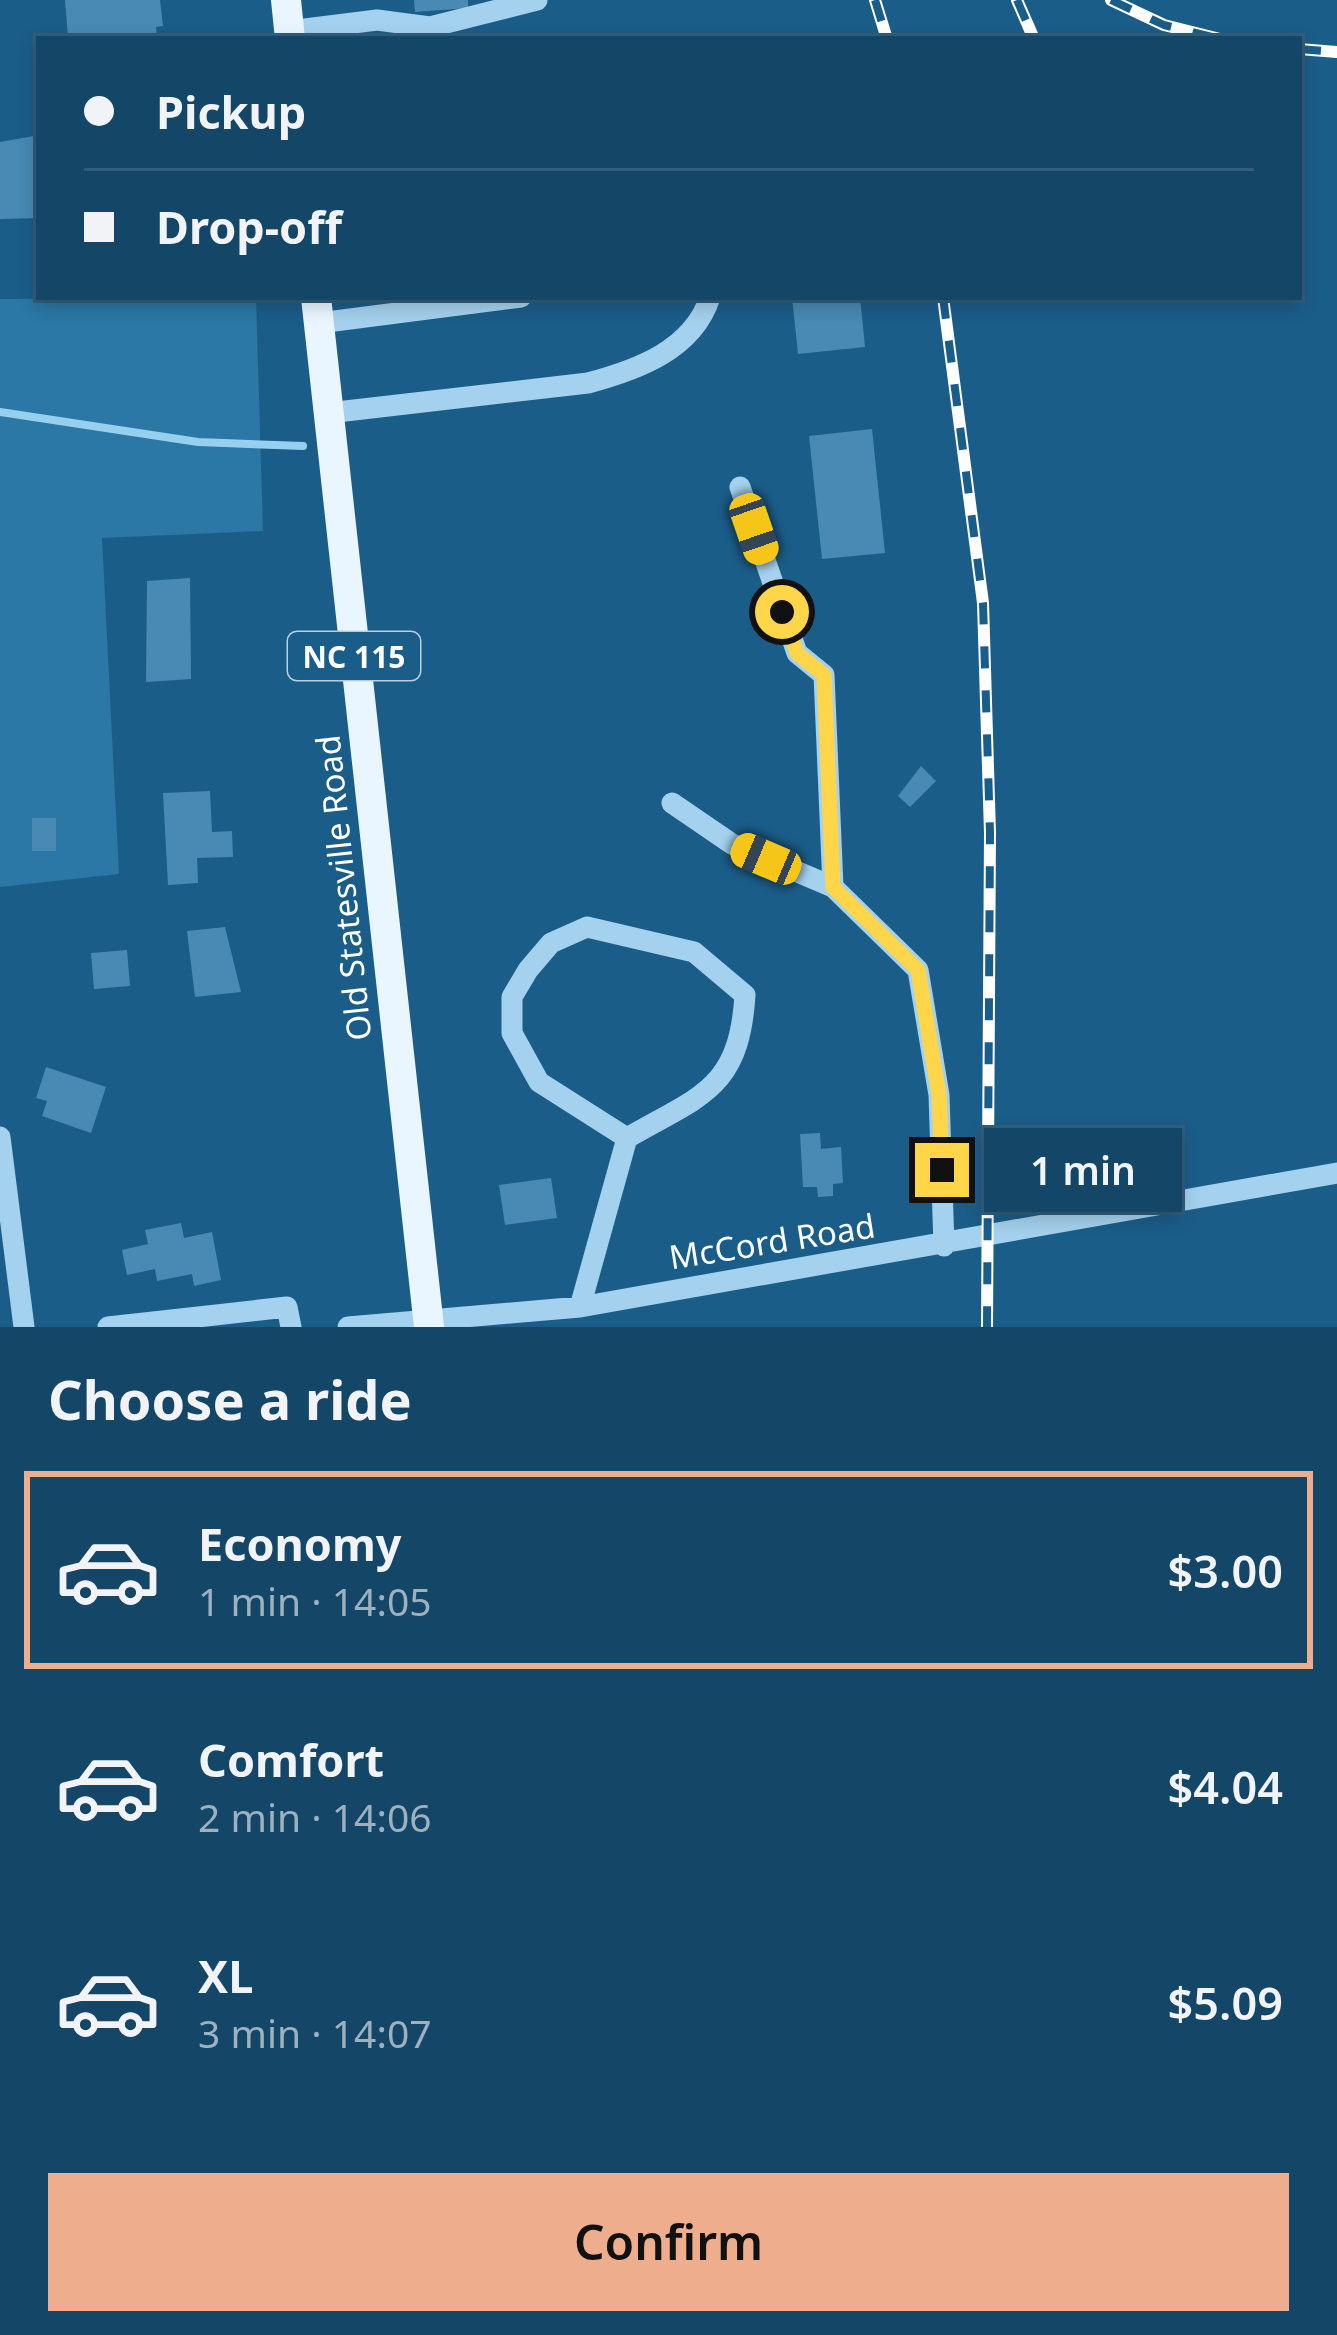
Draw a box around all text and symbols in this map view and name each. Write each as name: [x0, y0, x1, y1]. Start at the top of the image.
text: Pickup: [156, 81, 306, 142]
text: Drop-off: [156, 196, 342, 257]
car: [725, 489, 783, 569]
route start: [755, 585, 809, 639]
road number: NC 115: [288, 632, 420, 680]
street label: Old Statesville Road: [305, 733, 381, 1043]
car: [726, 828, 806, 890]
callout: 1 min: [984, 1128, 1182, 1212]
route end: [915, 1143, 969, 1197]
text: 1 min: [1030, 1143, 1136, 1196]
street label: McCord Road: [666, 1203, 878, 1279]
text: Choose a ride: [48, 1362, 412, 1436]
text: Economy: [198, 1513, 402, 1574]
icon: car: [54, 1516, 162, 1624]
text: $3.00: [1168, 1540, 1283, 1601]
text: 1 min · 14:05: [198, 1574, 432, 1627]
text: Comfort: [198, 1729, 384, 1790]
icon: car: [54, 1732, 162, 1840]
text: $4.04: [1168, 1756, 1283, 1817]
text: 2 min · 14:06: [198, 1790, 432, 1843]
text: XL: [198, 1945, 253, 2006]
icon: car: [54, 1948, 162, 2056]
text: $5.09: [1168, 1972, 1283, 2033]
text: 3 min · 14:07: [198, 2006, 432, 2059]
button: Confirm: [48, 2173, 1289, 2311]

